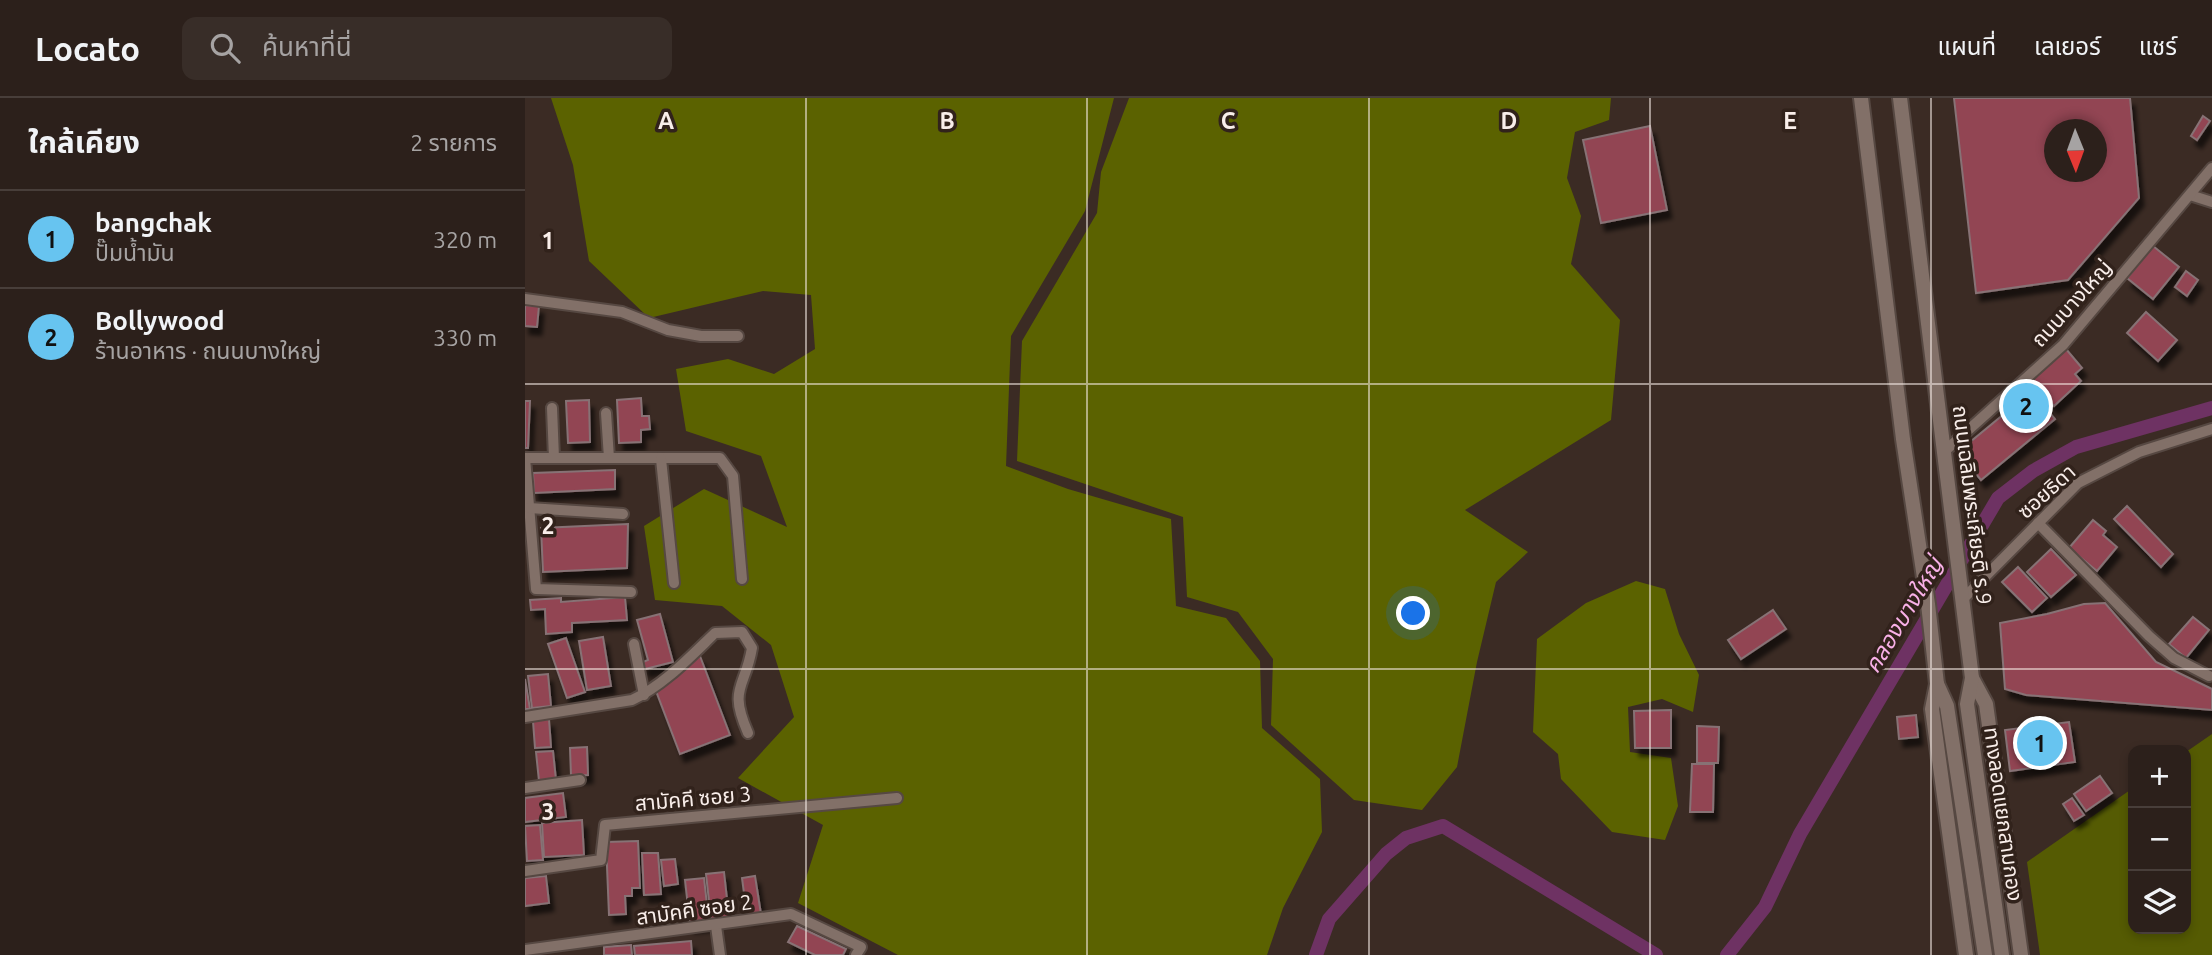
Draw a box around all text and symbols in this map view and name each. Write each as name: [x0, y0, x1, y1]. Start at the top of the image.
search box: [182, 17, 672, 80]
icon: search: [206, 29, 244, 67]
text: Locato: [35, 30, 140, 67]
text: ค้นหาที่นี่: [262, 32, 352, 61]
text: แผนที่: [1938, 33, 1996, 60]
text: เลเยอร์: [2034, 33, 2101, 60]
text: แชร์: [2139, 33, 2177, 60]
text: A: [658, 108, 674, 133]
text: B: [939, 108, 955, 133]
text: C: [1221, 108, 1236, 133]
text: D: [1501, 108, 1517, 133]
text: E: [1783, 108, 1797, 133]
north arrow: [2044, 119, 2107, 182]
text: ใกล้เคียง: [28, 125, 140, 159]
text: 2 รายการ: [410, 130, 497, 155]
text: bangchak: [95, 208, 212, 237]
text: 1: [45, 227, 57, 252]
text: 320 m: [433, 227, 497, 252]
text: 1: [542, 228, 554, 253]
text: ปั๊มน้ำมัน: [95, 240, 175, 265]
street label: ถนนบางใหญ่: [2026, 255, 2116, 351]
text: Bollywood: [95, 306, 225, 335]
text: 2: [45, 325, 57, 350]
text: 330 m: [433, 325, 497, 350]
text: ร้านอาหาร · ถนนบางใหญ่: [95, 338, 321, 363]
pin: 2: [2003, 380, 2049, 432]
street label: ถนนเฉลิมพระเกียรติ ร.9: [1949, 404, 1997, 606]
street label: ซอยธิดา: [2012, 459, 2080, 523]
text: 2: [542, 513, 554, 538]
water label: คลองบางใหญ่: [1859, 551, 1949, 677]
your location: [1396, 596, 1430, 630]
pin: 1: [2017, 717, 2063, 769]
street label: ทางลอดแยกสามกอง: [1980, 726, 2028, 902]
map controls: [2128, 745, 2191, 934]
button: +: [2128, 745, 2191, 808]
street label: สามัคคี ซอย 3: [634, 781, 752, 815]
text: 3: [542, 799, 554, 824]
button: −: [2128, 808, 2191, 871]
button: layers: [2128, 871, 2191, 934]
street label: สามัคคี ซอย 2: [634, 889, 754, 929]

